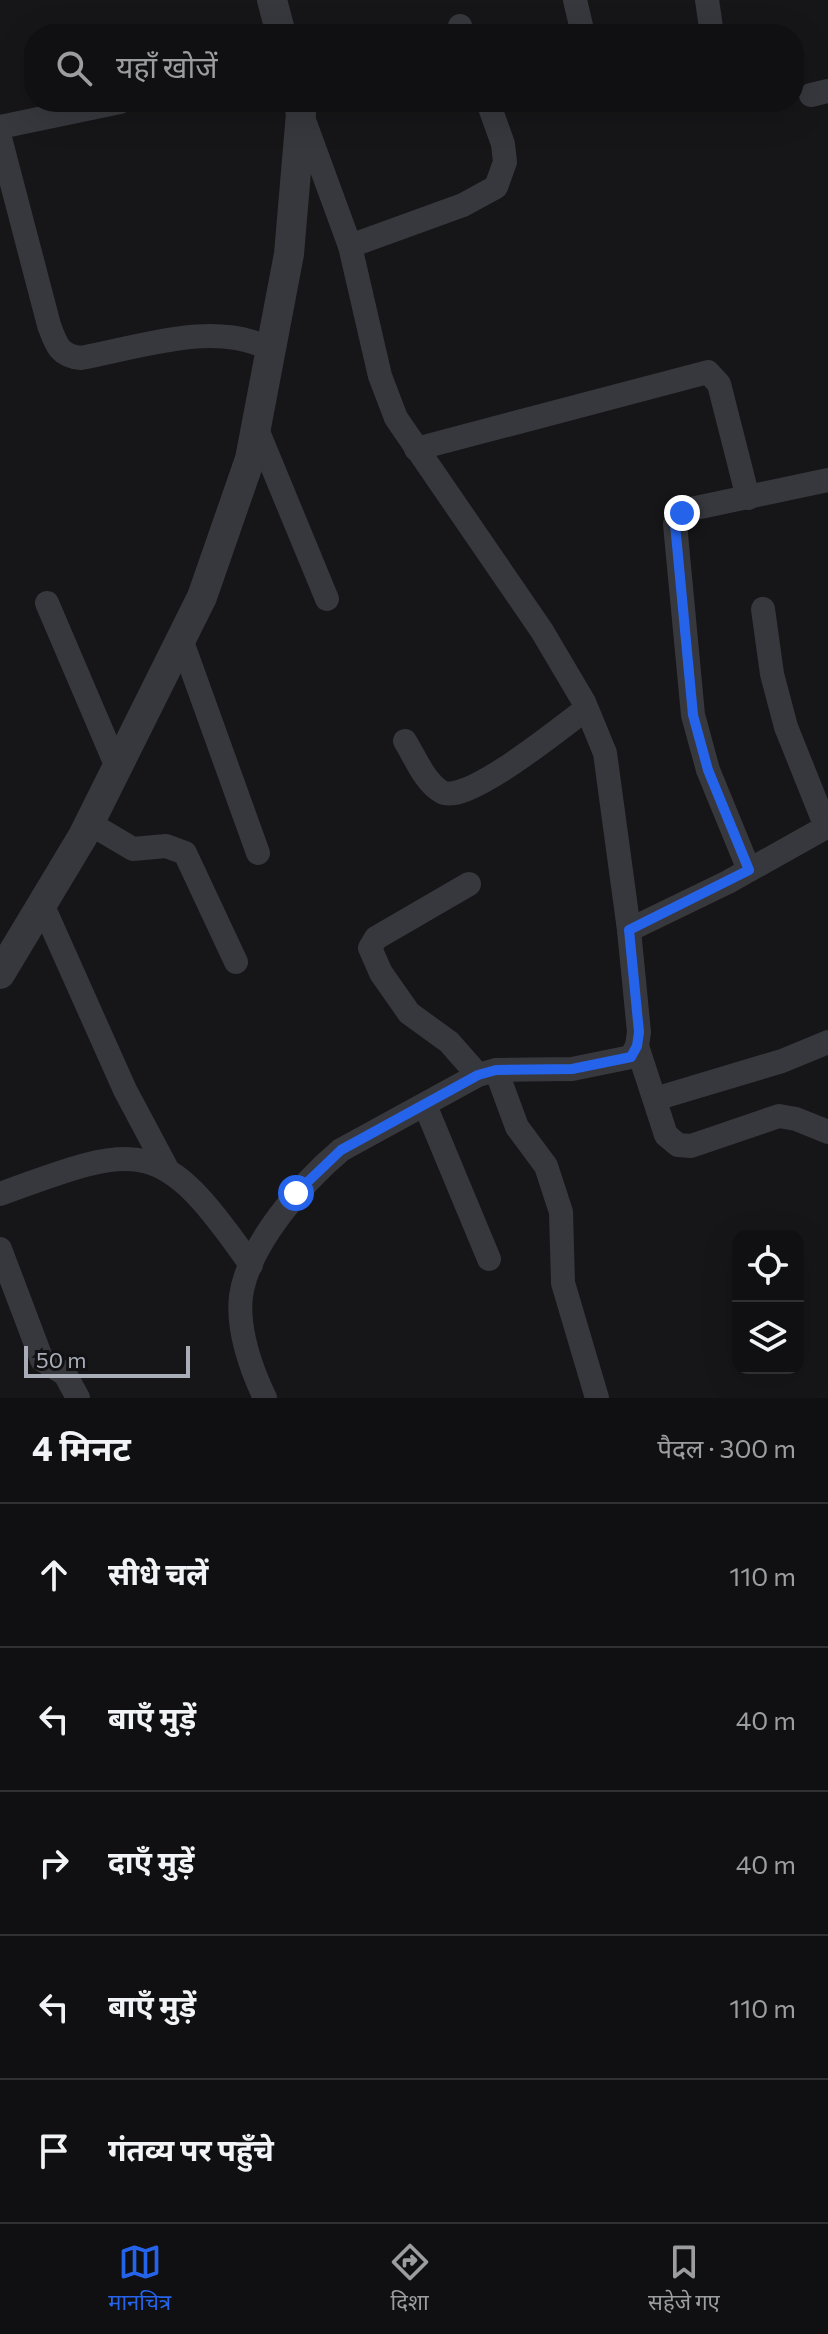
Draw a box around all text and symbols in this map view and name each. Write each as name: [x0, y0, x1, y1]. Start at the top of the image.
search box: [24, 24, 804, 112]
icon: search: [52, 46, 96, 90]
text: यहाँ खोजें: [116, 47, 217, 84]
route end: [664, 495, 700, 531]
route start: [278, 1175, 314, 1211]
map controls: [732, 1230, 804, 1374]
button: locate: [732, 1230, 804, 1302]
button: layers: [732, 1302, 804, 1374]
scale bar: [24, 1342, 190, 1378]
text: 50 m: [36, 1346, 86, 1373]
text: 4 मिनट: [32, 1426, 131, 1468]
text: पैदल · 300 m: [657, 1432, 796, 1463]
icon: ahead: [32, 1553, 76, 1597]
text: सीधे चलें: [108, 1554, 208, 1591]
text: 110 m: [729, 1560, 796, 1591]
icon: left: [32, 1697, 76, 1741]
text: बाएँ मुड़ें: [108, 1698, 196, 1735]
text: 40 m: [736, 1704, 796, 1735]
icon: right: [32, 1841, 76, 1885]
text: दाएँ मुड़ें: [108, 1842, 194, 1879]
text: 40 m: [736, 1848, 796, 1879]
icon: left: [32, 1985, 76, 2029]
text: बाएँ मुड़ें: [108, 1986, 196, 2023]
text: 110 m: [729, 1992, 796, 2023]
icon: arrive: [32, 2129, 76, 2173]
text: गंतव्य पर पहुँचे: [108, 2130, 274, 2167]
tab: मानचित्र: [108, 2240, 171, 2319]
tab: दिशा: [388, 2240, 432, 2319]
tab: सहेजे गए: [648, 2240, 720, 2319]

